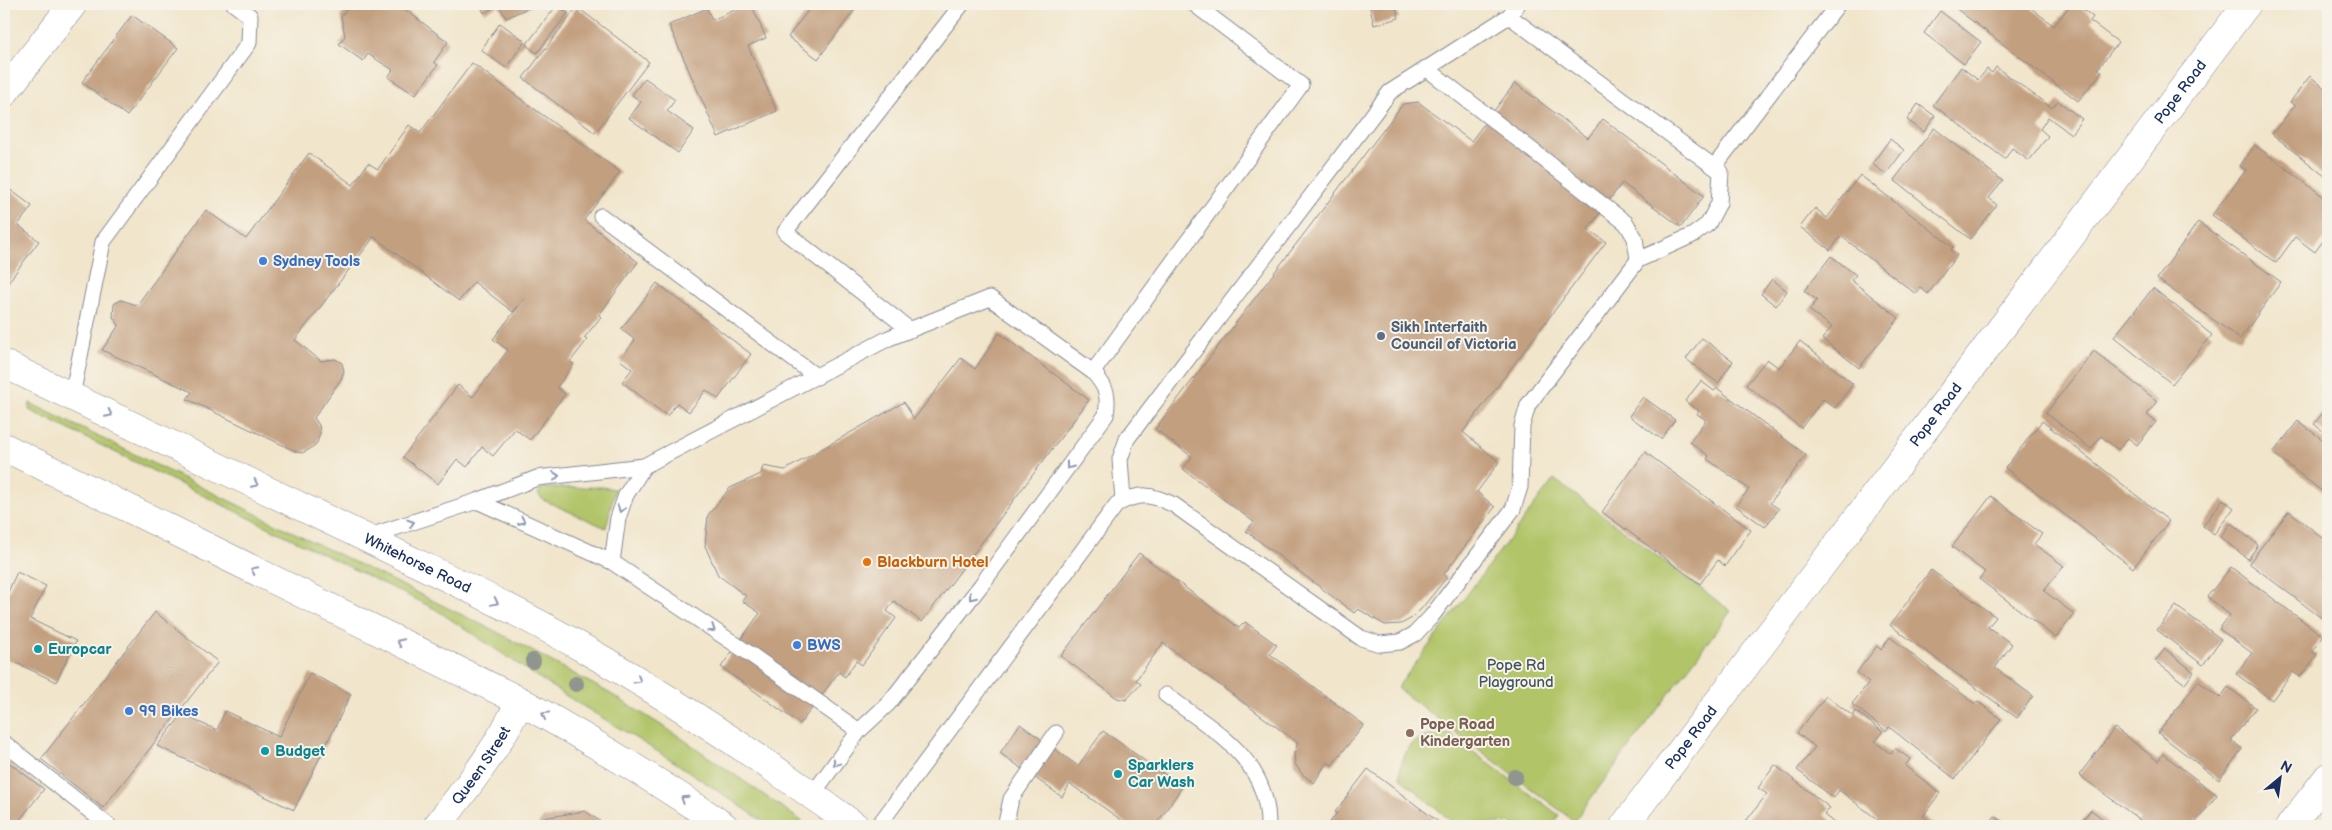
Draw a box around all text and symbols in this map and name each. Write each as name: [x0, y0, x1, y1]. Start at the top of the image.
street label: Pope Road: [2150, 56, 2211, 128]
place label: Sydney Tools: [273, 252, 360, 271]
marker: Sydney Tools: [257, 255, 269, 267]
place label: Sikh Interfaith Council of Victoria: [1391, 318, 1517, 354]
marker: Sikh Interfaith Council of Victoria: [1375, 330, 1387, 342]
street label: Pope Road: [1905, 379, 1966, 451]
one-way arrow: [103, 408, 112, 418]
one-way arrow: [1066, 460, 1075, 470]
one-way arrow: [553, 470, 561, 481]
one-way arrow: [250, 478, 259, 489]
one-way arrow: [617, 504, 627, 513]
one-way arrow: [517, 515, 526, 526]
one-way arrow: [407, 518, 415, 528]
street label: Whitehorse Road: [361, 529, 474, 597]
place label: Blackburn Hotel: [877, 553, 988, 572]
marker: Blackburn Hotel: [861, 556, 873, 568]
one-way arrow: [250, 566, 259, 577]
one-way arrow: [969, 591, 978, 600]
one-way arrow: [490, 595, 499, 605]
one-way arrow: [706, 623, 716, 632]
place label: BWS: [807, 636, 841, 655]
one-way arrow: [396, 638, 405, 648]
marker: BWS: [791, 639, 803, 651]
place label: Europcar: [48, 640, 112, 659]
marker: Europcar: [32, 643, 44, 655]
park label: Pope Rd Playground: [1478, 656, 1554, 692]
one-way arrow: [632, 674, 641, 684]
place label: 99 Bikes: [139, 702, 198, 721]
street label: Pope Road: [1661, 702, 1721, 773]
marker: 99 Bikes: [123, 705, 135, 717]
one-way arrow: [541, 711, 550, 721]
place label: Pope Road Kindergarten: [1420, 715, 1510, 751]
street label: Queen Street: [447, 722, 515, 809]
marker: Pope Road Kindergarten: [1404, 727, 1416, 739]
place label: Budget: [275, 742, 325, 761]
marker: Budget: [259, 745, 271, 757]
north arrow: [2254, 752, 2304, 802]
place label: Sparklers Car Wash: [1128, 756, 1195, 792]
text: N: [2277, 757, 2295, 777]
one-way arrow: [833, 758, 842, 767]
marker: Sparklers Car Wash: [1112, 768, 1124, 780]
one-way arrow: [680, 796, 690, 805]

